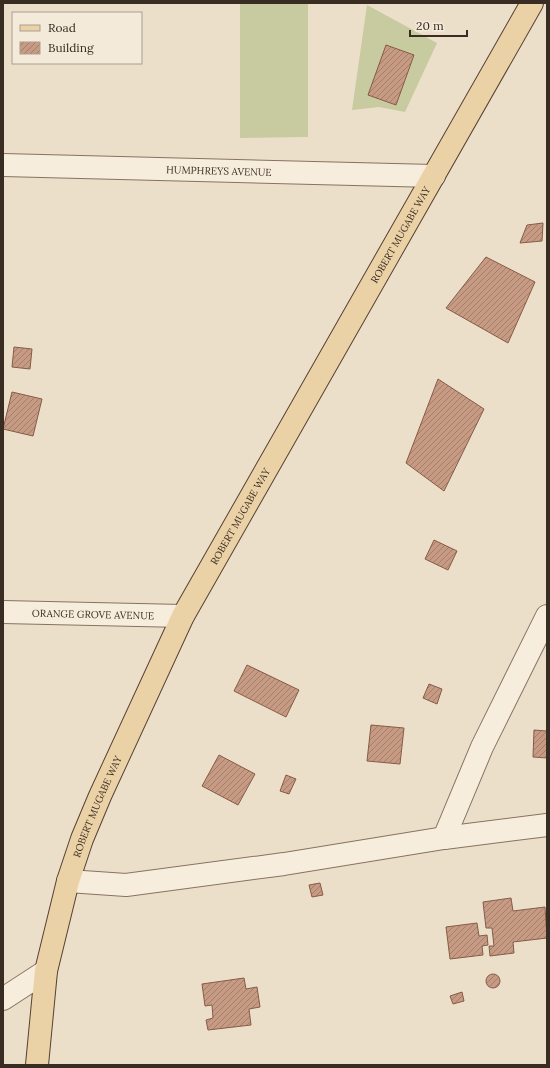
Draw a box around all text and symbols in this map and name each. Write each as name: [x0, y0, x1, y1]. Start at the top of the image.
legend: [12, 12, 142, 64]
scale bar: [410, 12, 467, 38]
text: 20 m: [416, 18, 444, 33]
text: Road: [48, 20, 76, 35]
text: Building: [48, 40, 94, 55]
street label: HUMPHREYS AVENUE: [166, 163, 272, 179]
street label: ROBERT MUGABE WAY: [368, 184, 434, 286]
street label: ROBERT MUGABE WAY: [208, 465, 273, 567]
street label: ORANGE GROVE AVENUE: [32, 607, 154, 622]
street label: ROBERT MUGABE WAY: [70, 753, 125, 859]

